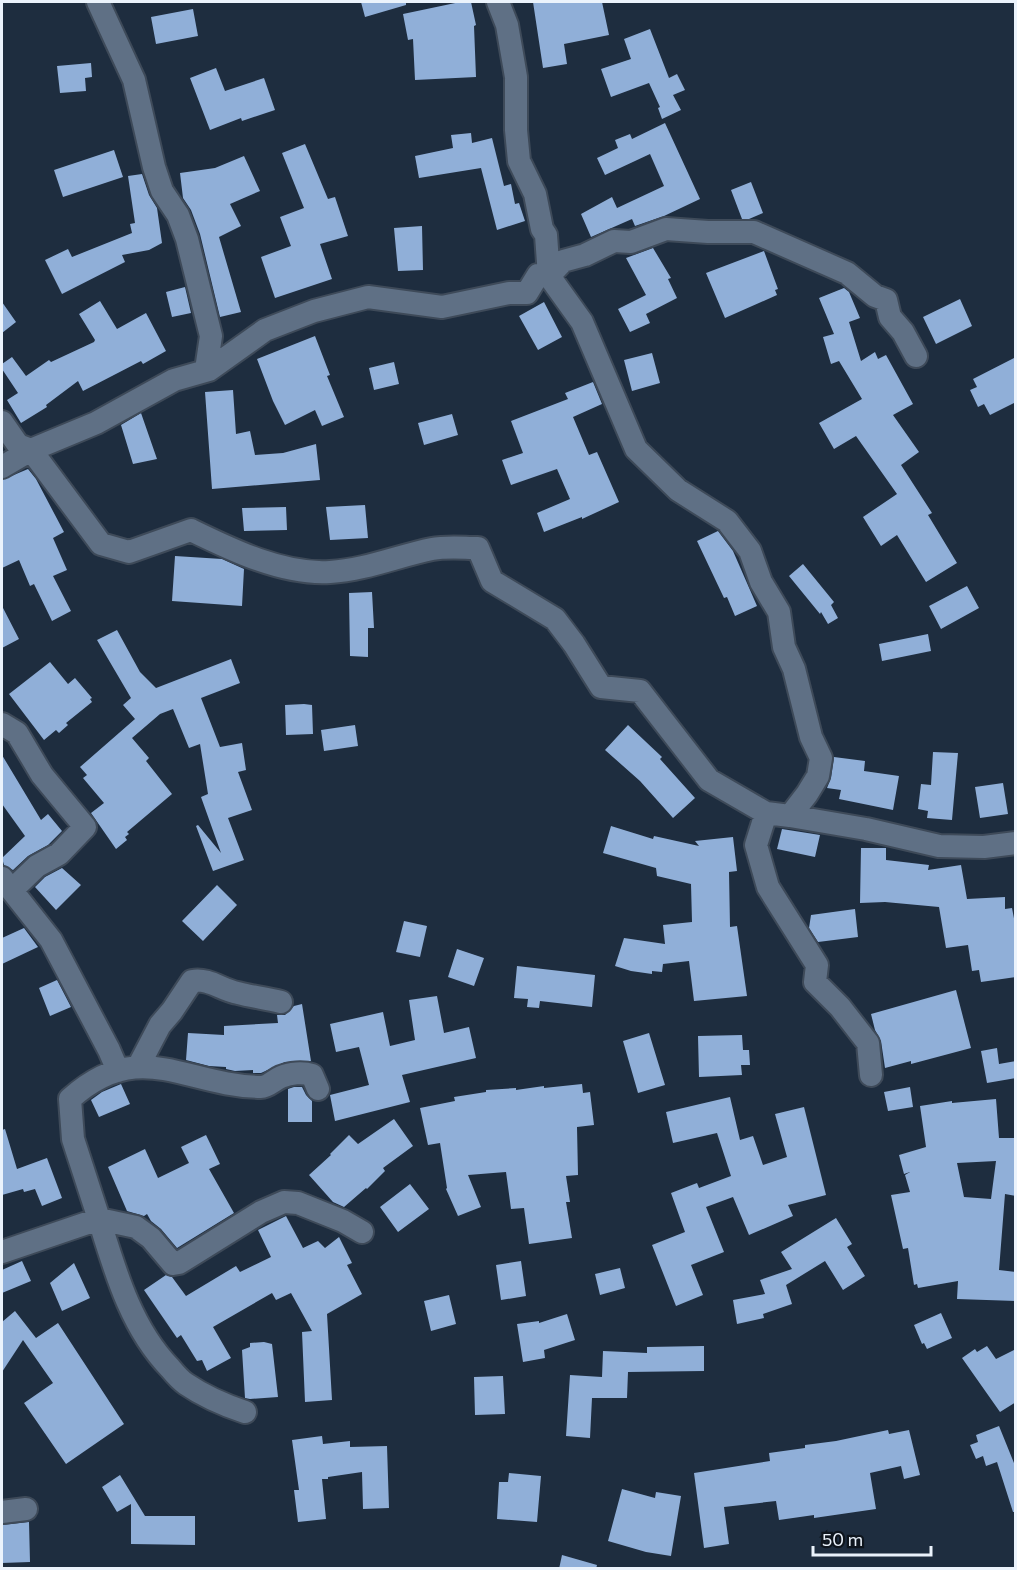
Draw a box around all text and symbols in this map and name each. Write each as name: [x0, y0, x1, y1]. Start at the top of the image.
scale bar: [813, 1519, 932, 1557]
text: 50 m: [822, 1528, 863, 1550]

